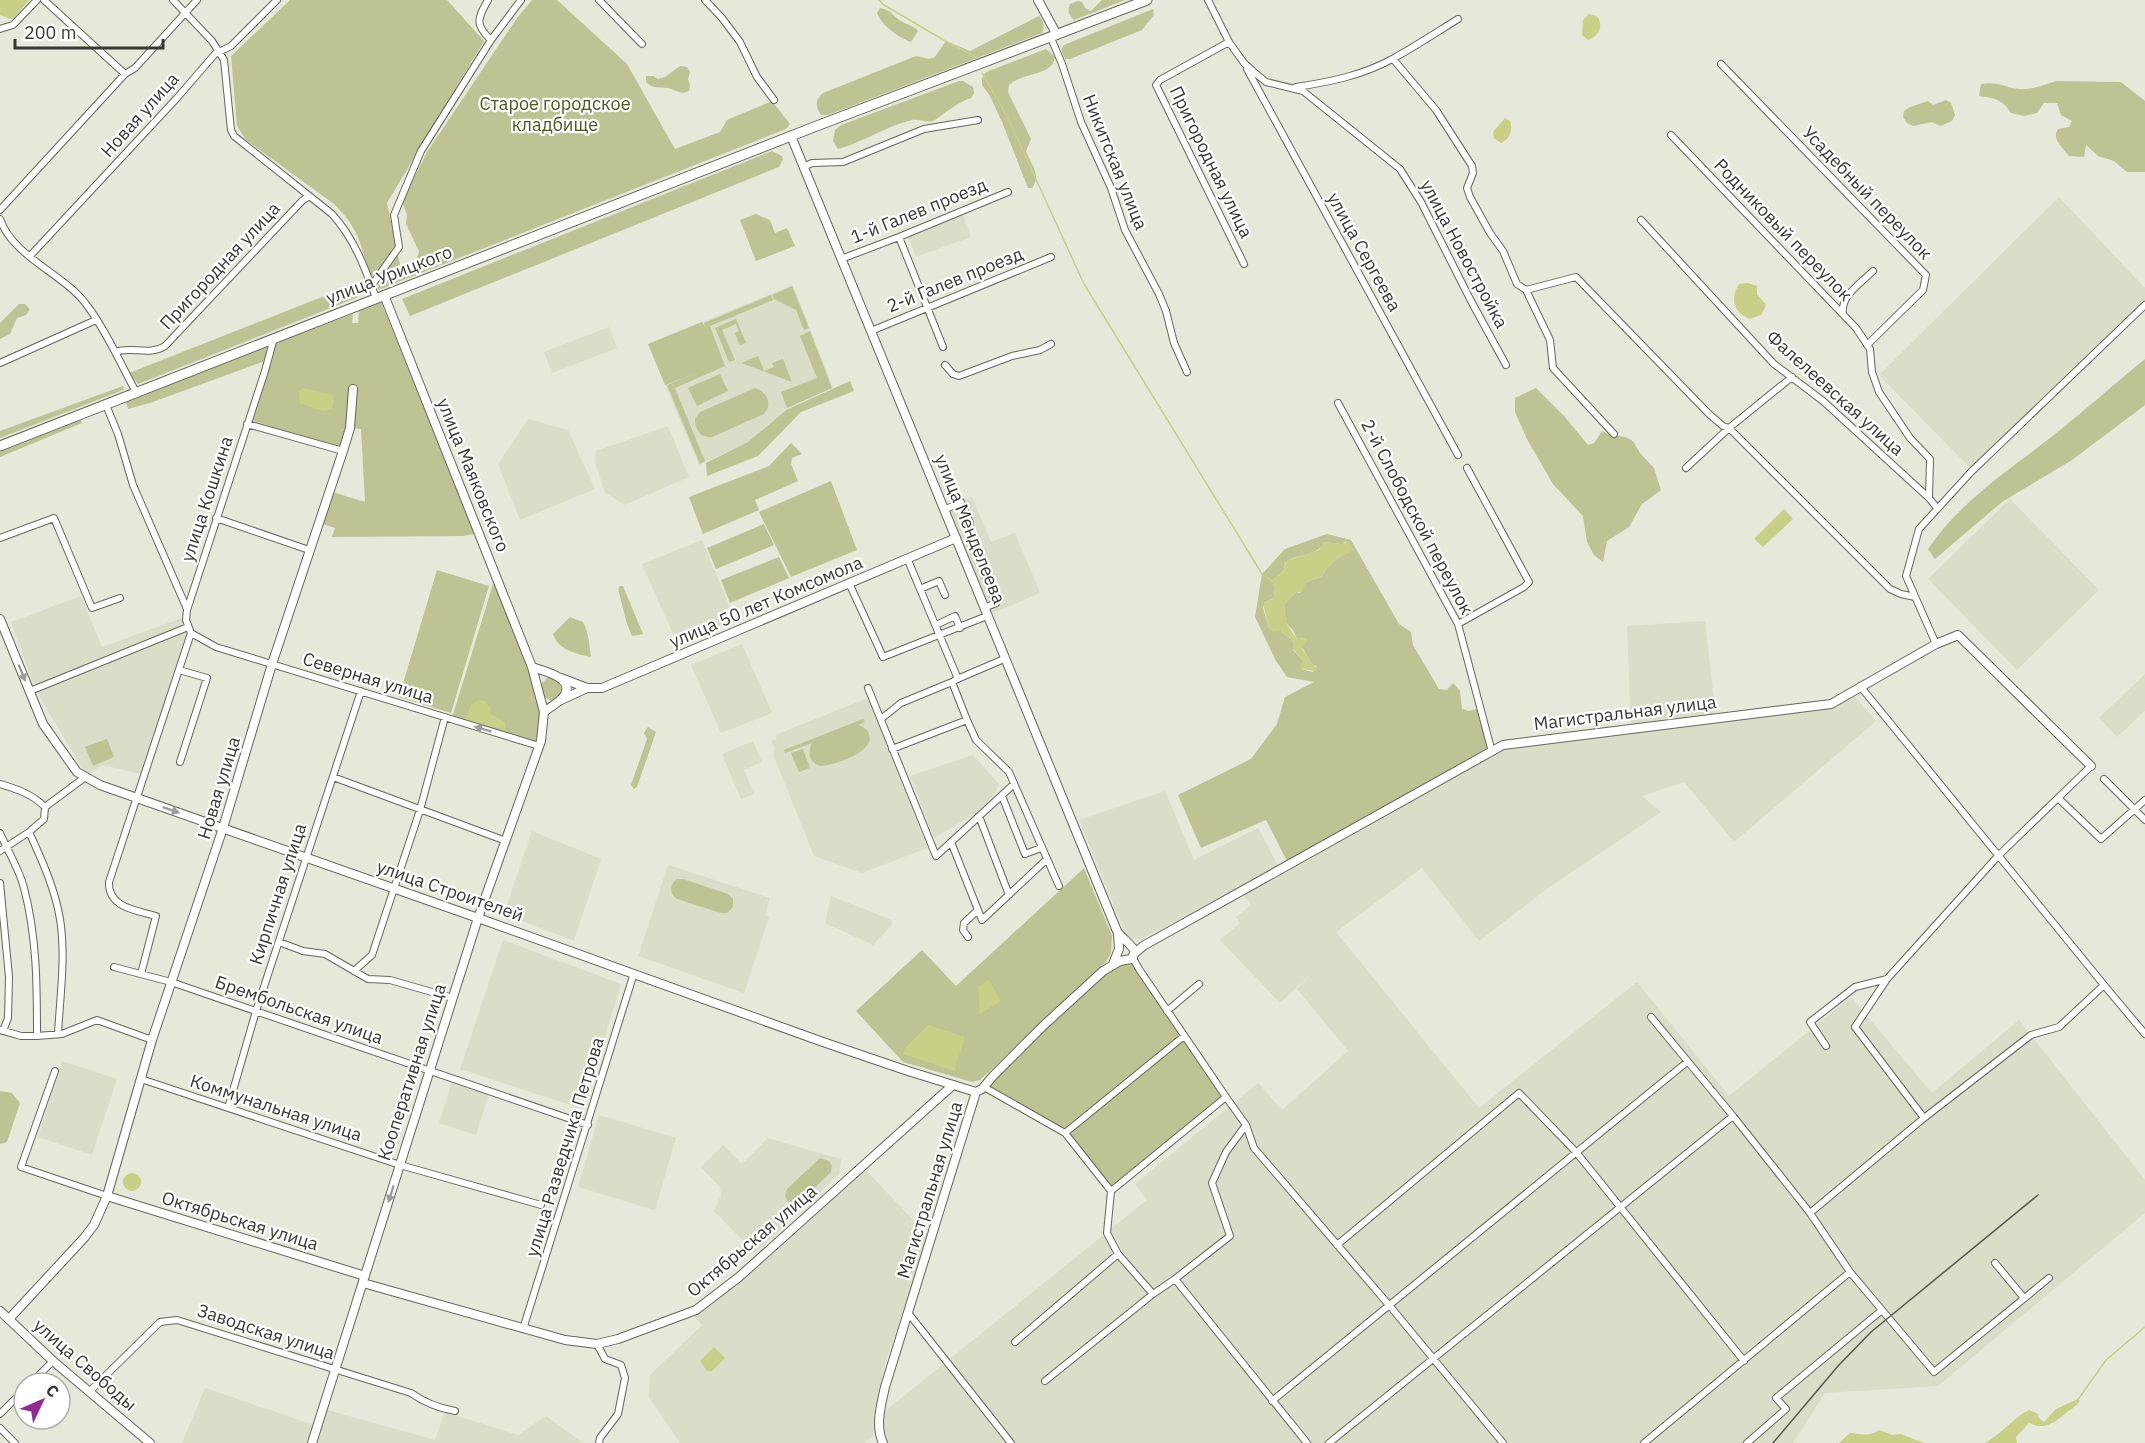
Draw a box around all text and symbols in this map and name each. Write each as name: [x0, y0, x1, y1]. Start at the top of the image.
scale bar: [15, 12, 164, 50]
text: 200 m: [24, 21, 76, 44]
street label: Новая улица: [96, 67, 184, 162]
street label: Пригородная улица: [1165, 82, 1258, 242]
street label: Никитская улица: [1078, 91, 1153, 233]
park label: Старое городское кладбище: [479, 92, 631, 136]
street label: Усадебный переулок: [1798, 121, 1937, 264]
street label: Родниковый переулок: [1709, 154, 1857, 306]
street label: 1-й Галев проезд: [847, 173, 991, 248]
street label: улица Новостройка: [1416, 175, 1514, 332]
street label: улица Сергеева: [1322, 188, 1407, 316]
street label: Пригородная улица: [155, 197, 285, 334]
street label: улица Урицкого: [322, 240, 455, 309]
street label: 2-й Галев проезд: [883, 242, 1027, 317]
street label: Фалелеевская улица: [1762, 325, 1909, 461]
street label: улица Маяковского: [432, 394, 515, 555]
street label: 2-й Слободской переулок: [1356, 415, 1479, 619]
street label: улица Кошкина: [175, 433, 238, 565]
street label: улица Менделеева: [930, 451, 1011, 607]
street label: улица 50 лет Комсомола: [666, 550, 866, 653]
street label: Северная улица: [300, 647, 437, 708]
one-way arrow: [17, 664, 27, 682]
street label: Магистральная улица: [1532, 690, 1718, 735]
one-way arrow: [474, 724, 492, 733]
street label: Новая улица: [192, 733, 245, 842]
one-way arrow: [162, 806, 180, 816]
street label: Кирпичная улица: [244, 820, 311, 967]
street label: улица Строителей: [374, 855, 527, 926]
street label: Брембольская улица: [212, 970, 387, 1049]
street label: Кооперативная улица: [372, 980, 451, 1163]
street label: улица Разведчика Петрова: [520, 1034, 609, 1259]
street label: Коммунальная улица: [187, 1069, 365, 1146]
street label: Магистральная улица: [892, 1098, 968, 1281]
street label: Октябрьская улица: [682, 1179, 822, 1302]
one-way arrow: [386, 1185, 395, 1203]
street label: Октябрьская улица: [159, 1186, 322, 1255]
street label: Заводская улица: [194, 1298, 338, 1365]
street label: улица Свободы: [29, 1314, 141, 1416]
north arrow: [12, 1371, 72, 1431]

